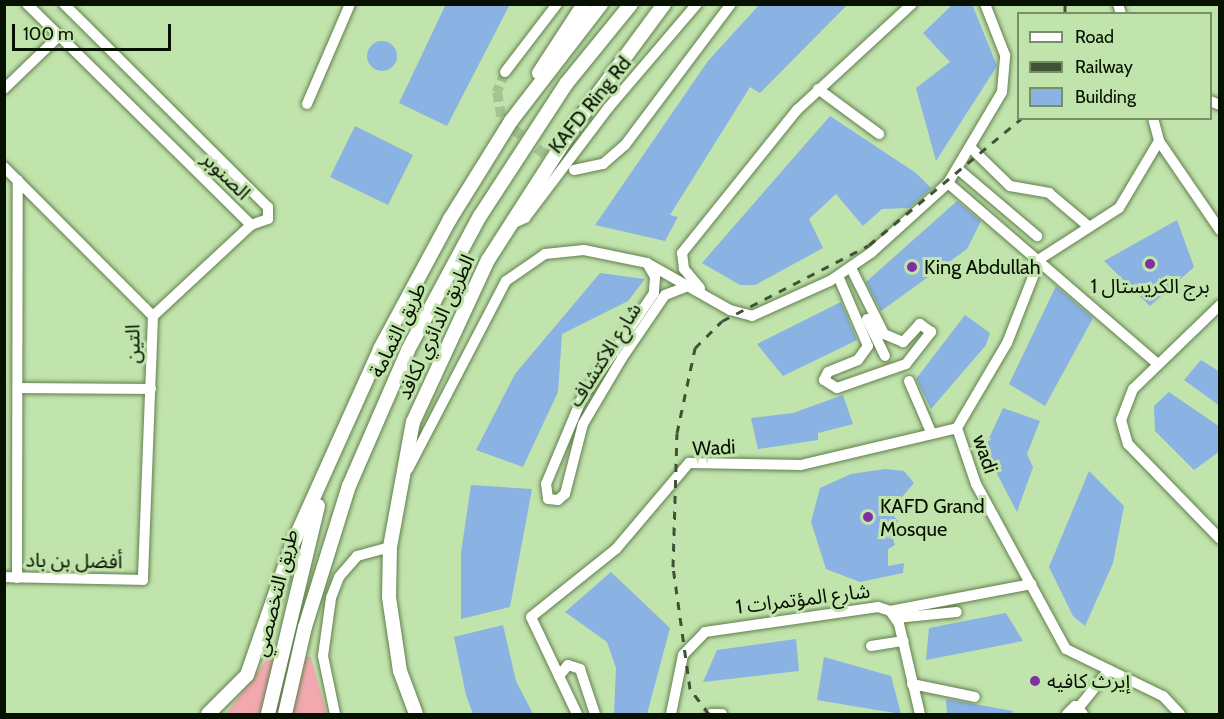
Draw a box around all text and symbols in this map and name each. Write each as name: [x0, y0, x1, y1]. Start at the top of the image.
scale bar: [15, 12, 174, 50]
legend: [1017, 12, 1212, 120]
text: 100 m: [23, 23, 74, 45]
text: Road: [1075, 26, 1114, 48]
street label: KAFD Ring Rd: [544, 52, 636, 158]
text: Railway: [1075, 56, 1133, 78]
text: Building: [1075, 86, 1136, 108]
street label: الصنوبر: [197, 147, 255, 205]
street label: الطريق الدائري لكافد: [392, 251, 480, 403]
place label: King Abdullah: [924, 255, 1041, 279]
marker: برج الكريستال 1: [1143, 257, 1157, 271]
marker: King Abdullah: [905, 260, 919, 274]
place label: برج الكريستال 1: [1090, 274, 1210, 298]
street label: طريق الثمامة: [365, 279, 431, 381]
street label: شارع الاكتشاف: [564, 299, 646, 411]
street label: التين: [121, 324, 145, 364]
street label: wadi: [967, 431, 1003, 477]
street label: Wadi: [692, 435, 736, 461]
place label: KAFD Grand Mosque: [880, 494, 985, 541]
marker: KAFD Grand Mosque: [861, 510, 875, 524]
street label: طريق التخصصي: [249, 527, 303, 659]
street label: أفضل بن باد: [25, 548, 123, 574]
street label: شارع المؤتمرات 1: [735, 579, 871, 619]
place label: إيرث كافيه: [1047, 669, 1130, 693]
marker: إيرث كافيه: [1028, 674, 1042, 688]

